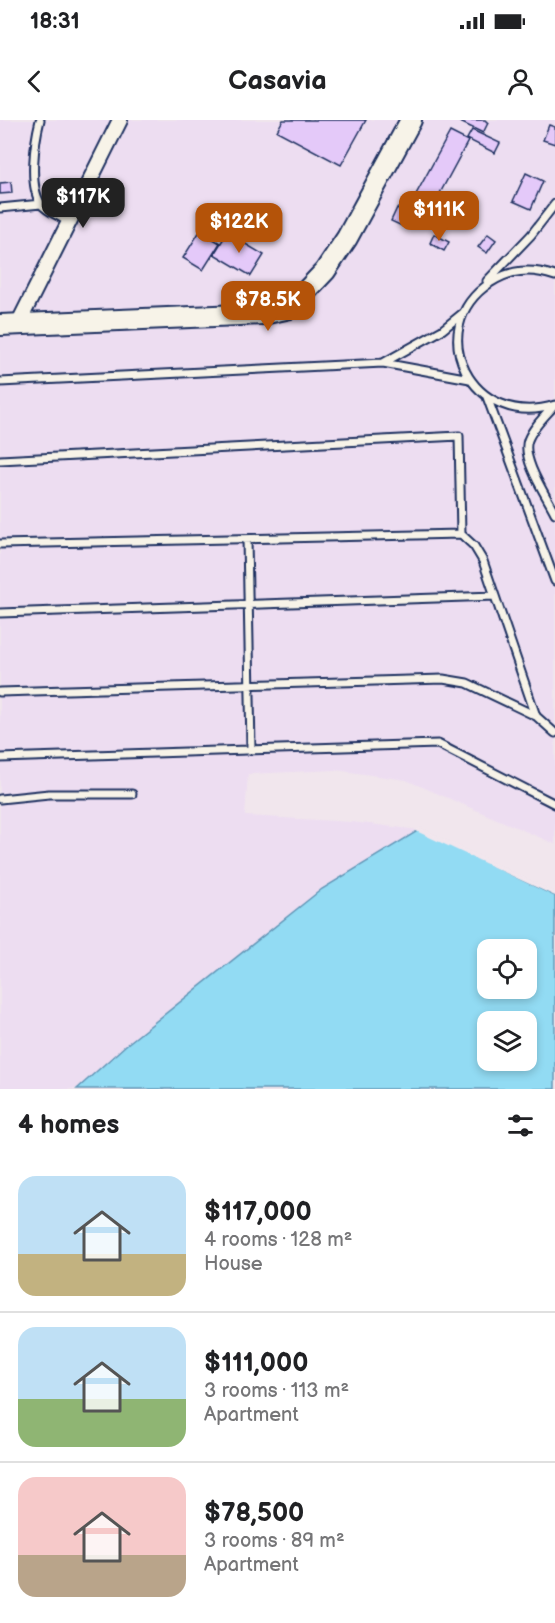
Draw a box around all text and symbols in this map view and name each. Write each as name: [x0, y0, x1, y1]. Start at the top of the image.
text: 18:31: [30, 8, 80, 35]
icon: back: [18, 65, 51, 98]
text: Casavia: [228, 65, 327, 97]
icon: person: [504, 65, 537, 98]
pin: $117K: [41, 178, 125, 229]
text: $117K: [56, 185, 110, 209]
pin: $111K: [397, 191, 481, 242]
text: $111K: [413, 198, 465, 222]
pin: $122K: [197, 203, 281, 254]
text: $122K: [209, 210, 269, 234]
pin: $78.5K: [219, 281, 317, 332]
text: $78.5K: [235, 288, 301, 312]
map controls: [477, 939, 537, 1071]
button: locate: [477, 939, 537, 999]
button: layers: [477, 1011, 537, 1071]
icon: filters: [504, 1109, 537, 1142]
text: 4 homes: [18, 1110, 119, 1141]
text: $117,000: [204, 1197, 312, 1228]
icon: home: [66, 1200, 138, 1272]
text: 4 rooms · 128 m²: [204, 1228, 352, 1252]
text: House: [204, 1252, 263, 1276]
text: $111,000: [204, 1348, 308, 1379]
icon: home: [66, 1351, 138, 1423]
text: 3 rooms · 113 m²: [204, 1379, 349, 1403]
text: Apartment: [204, 1403, 299, 1427]
text: $78,500: [204, 1498, 304, 1529]
icon: home: [66, 1501, 138, 1573]
text: 3 rooms · 89 m²: [204, 1529, 345, 1553]
text: Apartment: [204, 1553, 299, 1577]

